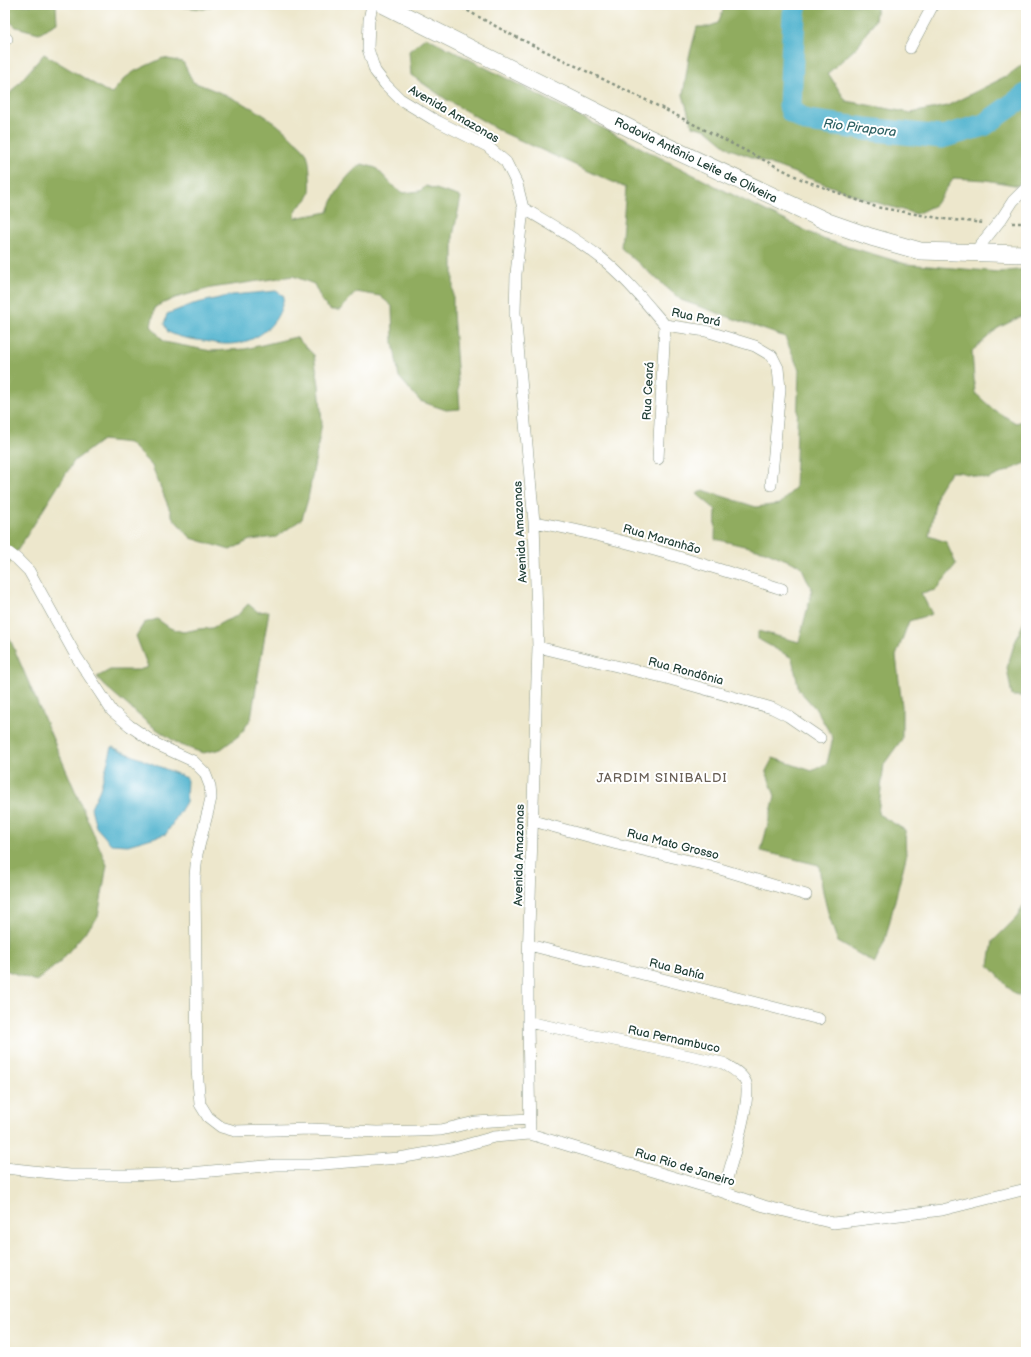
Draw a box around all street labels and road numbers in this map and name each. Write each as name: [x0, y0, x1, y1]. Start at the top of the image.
street label: Avenida Amazonas: [406, 82, 502, 147]
street label: Rodovia Antônio Leite de Oliveira: [612, 114, 780, 207]
street label: Rua Pará: [670, 305, 722, 330]
street label: Rua Ceará: [639, 361, 658, 421]
street label: Avenida Amazonas: [510, 480, 531, 583]
street label: Rua Maranhão: [621, 521, 703, 558]
street label: Rua Rondônia: [647, 654, 725, 689]
street label: Avenida Amazonas: [511, 804, 528, 906]
street label: Rua Mato Grosso: [625, 826, 721, 863]
street label: Rua Bahía: [648, 955, 706, 984]
street label: Rua Pernambuco: [626, 1022, 722, 1057]
street label: Rua Rio de Janeiro: [633, 1145, 737, 1190]

